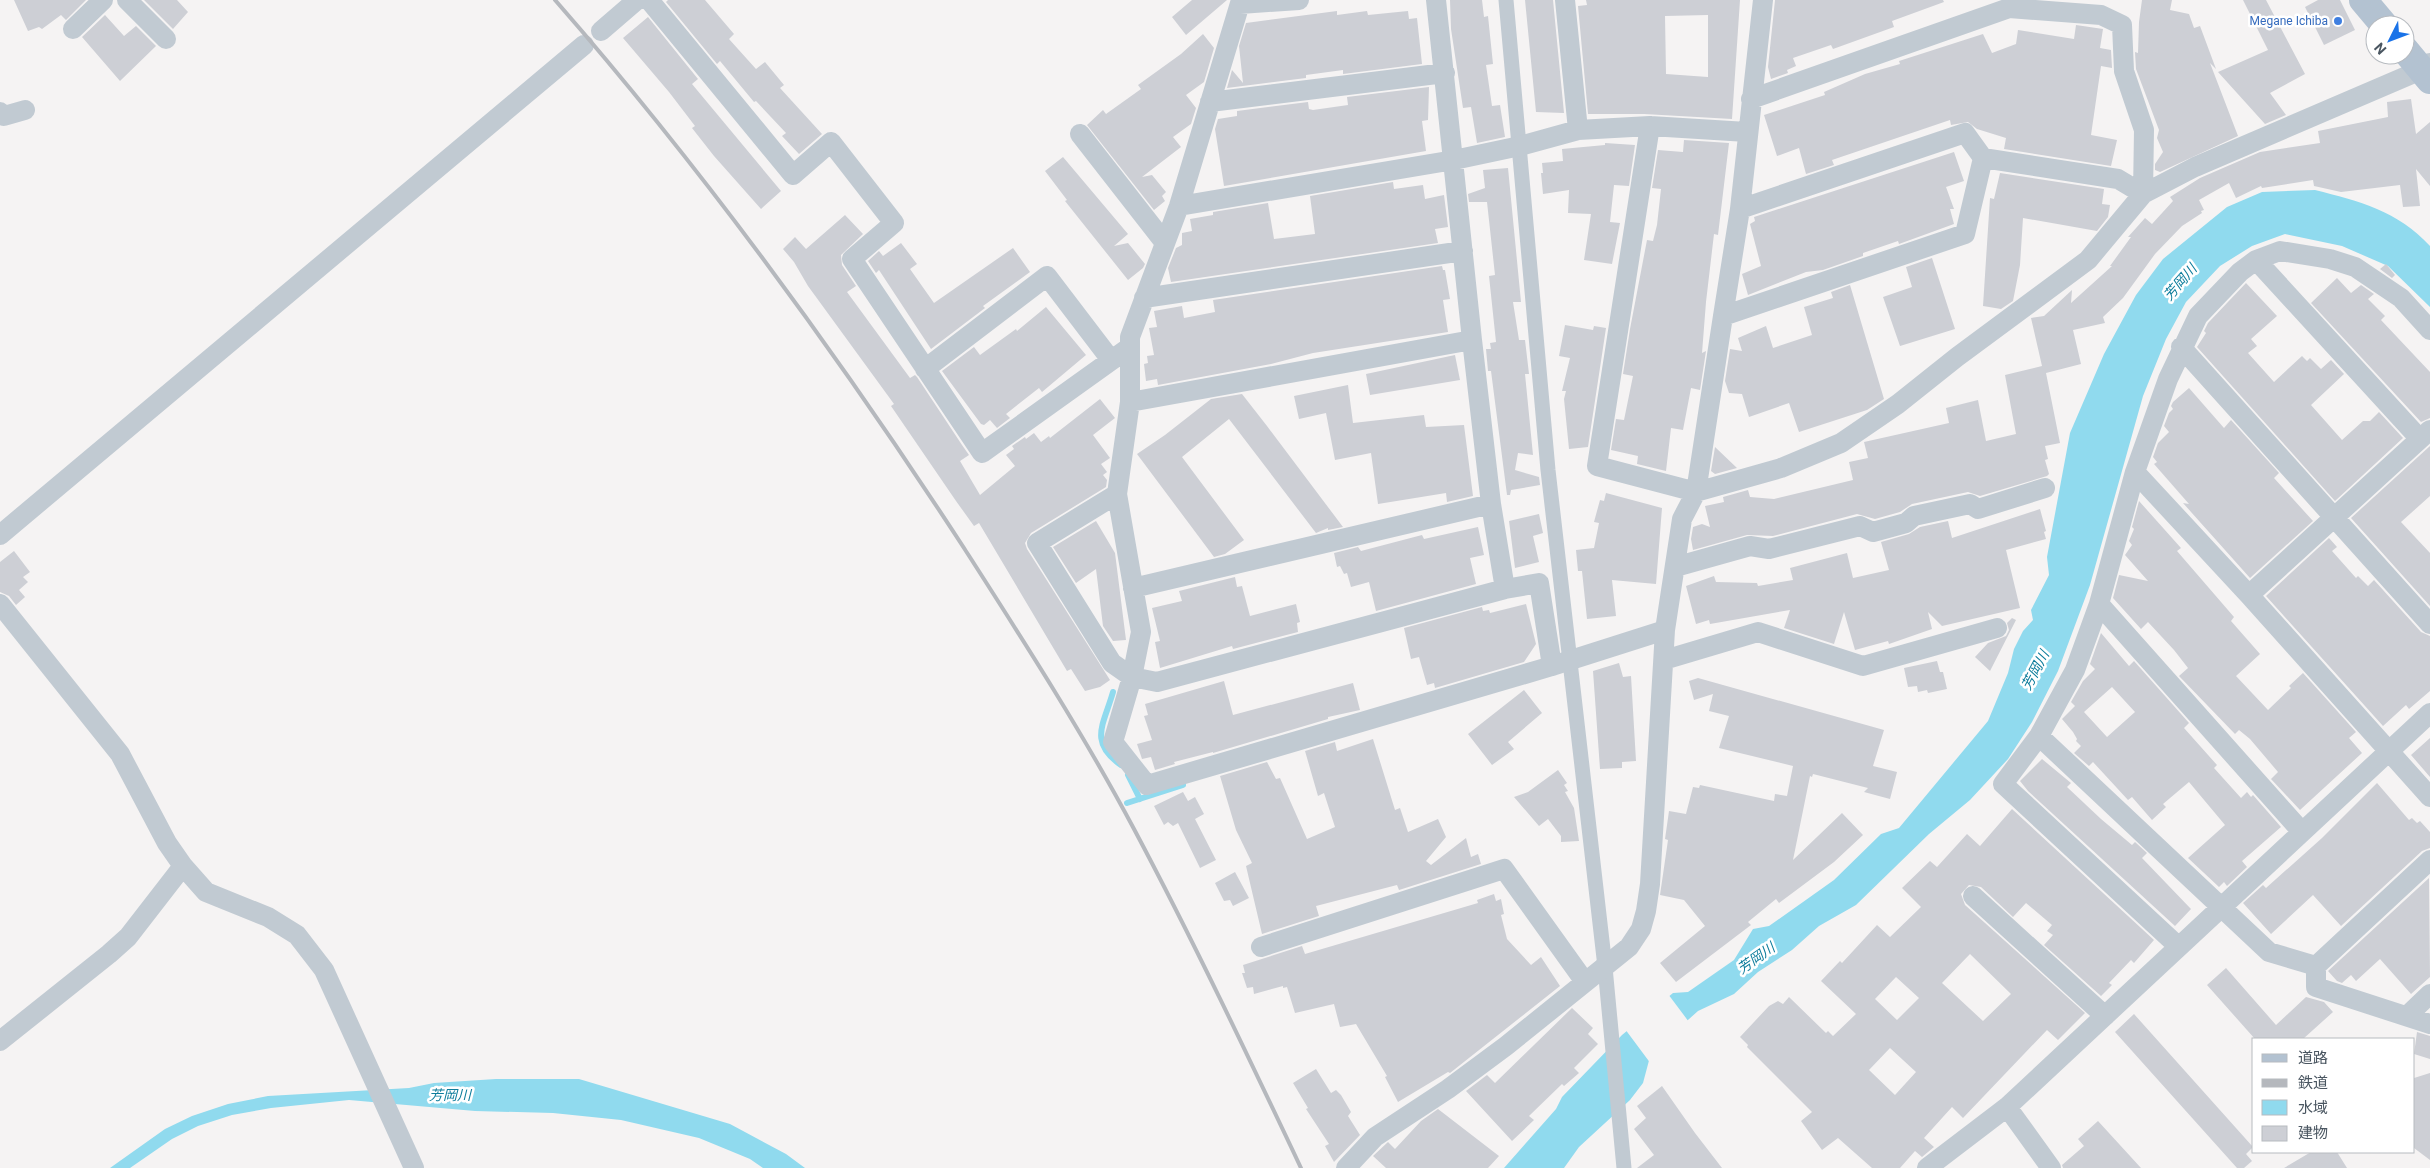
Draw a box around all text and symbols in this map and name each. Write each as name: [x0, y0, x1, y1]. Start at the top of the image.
place label: Megane Ichiba: [2250, 14, 2328, 28]
marker: Megane Ichiba: [2332, 15, 2344, 27]
north arrow: [2365, 15, 2415, 65]
text: N: [2371, 40, 2390, 58]
water label: 芳岡川: [2160, 259, 2201, 303]
water label: 芳岡川: [2018, 646, 2053, 692]
water label: 芳岡川: [1734, 938, 1779, 977]
legend: [2252, 1038, 2415, 1153]
text: 道路: [2298, 1049, 2328, 1067]
text: 鉄道: [2298, 1074, 2328, 1092]
water label: 芳岡川: [429, 1087, 473, 1103]
text: 水域: [2298, 1099, 2328, 1117]
text: 建物: [2298, 1124, 2328, 1142]

